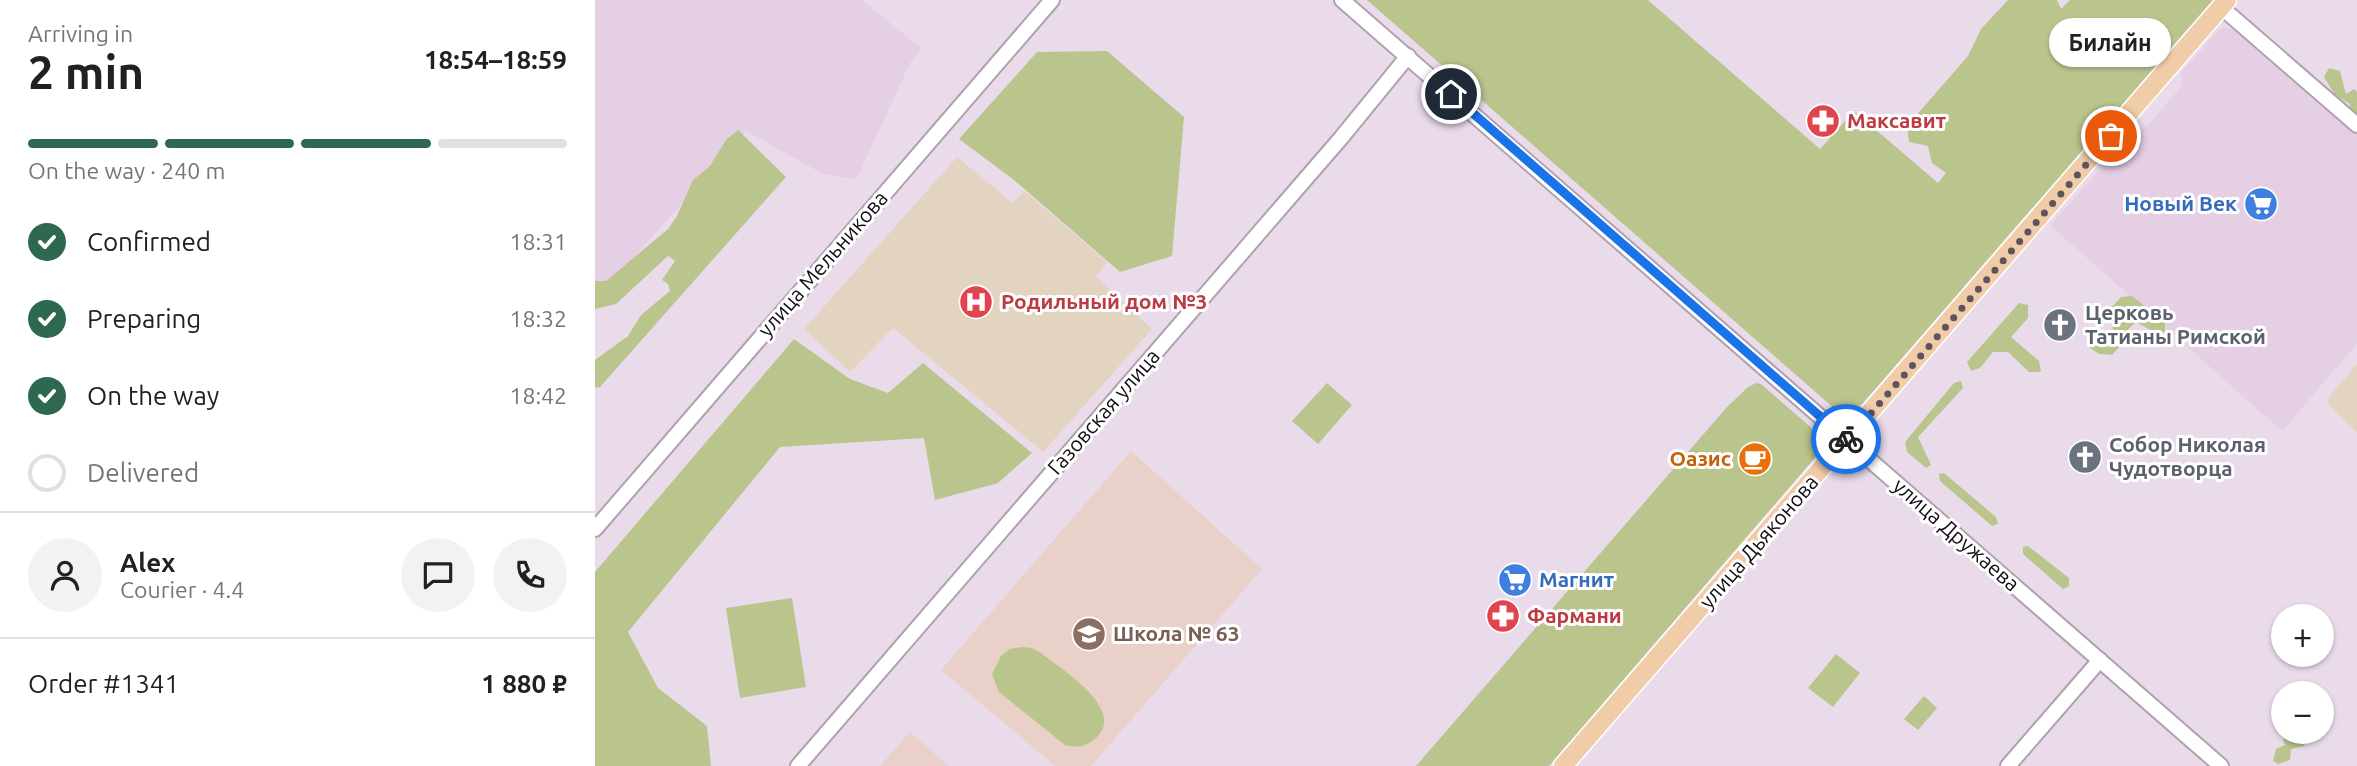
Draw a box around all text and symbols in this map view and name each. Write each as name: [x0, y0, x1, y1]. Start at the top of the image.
callout: Билайн: [2050, 17, 2172, 66]
text: Arriving in: [28, 21, 133, 46]
text: Билайн: [2068, 30, 2152, 55]
text: 18:54–18:59: [424, 45, 567, 74]
text: 2 min: [28, 46, 144, 98]
pin: [1421, 64, 1481, 124]
icon: home: [1432, 75, 1470, 113]
pharmacy icon: Максавит: [1804, 102, 1842, 140]
pin: [2081, 106, 2141, 166]
place label: Максавит: [1847, 108, 1947, 132]
icon: bag: [2092, 117, 2130, 155]
text: On the way · 240 m: [28, 158, 225, 183]
supermarket icon: Новый Век: [2242, 185, 2280, 223]
street label: улица Мельникова: [752, 186, 892, 341]
place label: Новый Век: [2124, 191, 2237, 215]
icon: check: [28, 223, 66, 261]
text: Confirmed: [87, 227, 211, 256]
text: 18:31: [509, 229, 567, 254]
hospital icon: Родильный дом №3: [957, 283, 995, 321]
place label: Родильный дом №3: [1001, 289, 1207, 313]
icon: check: [28, 300, 66, 338]
place label: Церковь Татианы Римской: [2085, 300, 2266, 348]
text: Preparing: [87, 304, 201, 333]
text: 18:32: [509, 306, 567, 331]
church icon: Церковь Татианы Римской: [2041, 306, 2079, 344]
street label: Газовская улица: [1042, 344, 1164, 479]
icon: check: [28, 377, 66, 415]
text: On the way: [87, 381, 219, 410]
text: 18:42: [509, 383, 567, 408]
courier: [1811, 404, 1881, 474]
icon: bike: [1827, 420, 1865, 458]
place label: Собор Николая Чудотворца: [2109, 432, 2266, 480]
church icon: Собор Николая Чудотворца: [2066, 438, 2104, 476]
cafe icon: Оазис: [1736, 440, 1774, 478]
place label: Оазис: [1670, 446, 1731, 470]
text: Delivered: [87, 458, 199, 487]
street label: улица Дьяконова: [1694, 470, 1823, 613]
street label: улица Дружаева: [1889, 473, 2025, 596]
button: person: [28, 538, 102, 612]
button: chat: [401, 538, 475, 612]
button: phone: [493, 538, 567, 612]
text: Alex: [120, 548, 175, 577]
supermarket icon: Магнит: [1496, 561, 1534, 599]
place label: Магнит: [1539, 567, 1615, 591]
text: Courier · 4.4: [120, 577, 244, 602]
pharmacy icon: Фармани: [1484, 597, 1522, 635]
place label: Фармани: [1527, 603, 1622, 627]
map controls: [2271, 604, 2334, 744]
button: +: [2271, 604, 2334, 667]
school or university icon: Школа № 63: [1070, 615, 1108, 653]
place label: Школа № 63: [1113, 621, 1240, 645]
text: Order #1341: [28, 669, 179, 698]
text: 1 880 ₽: [481, 669, 567, 698]
button: −: [2271, 681, 2334, 744]

